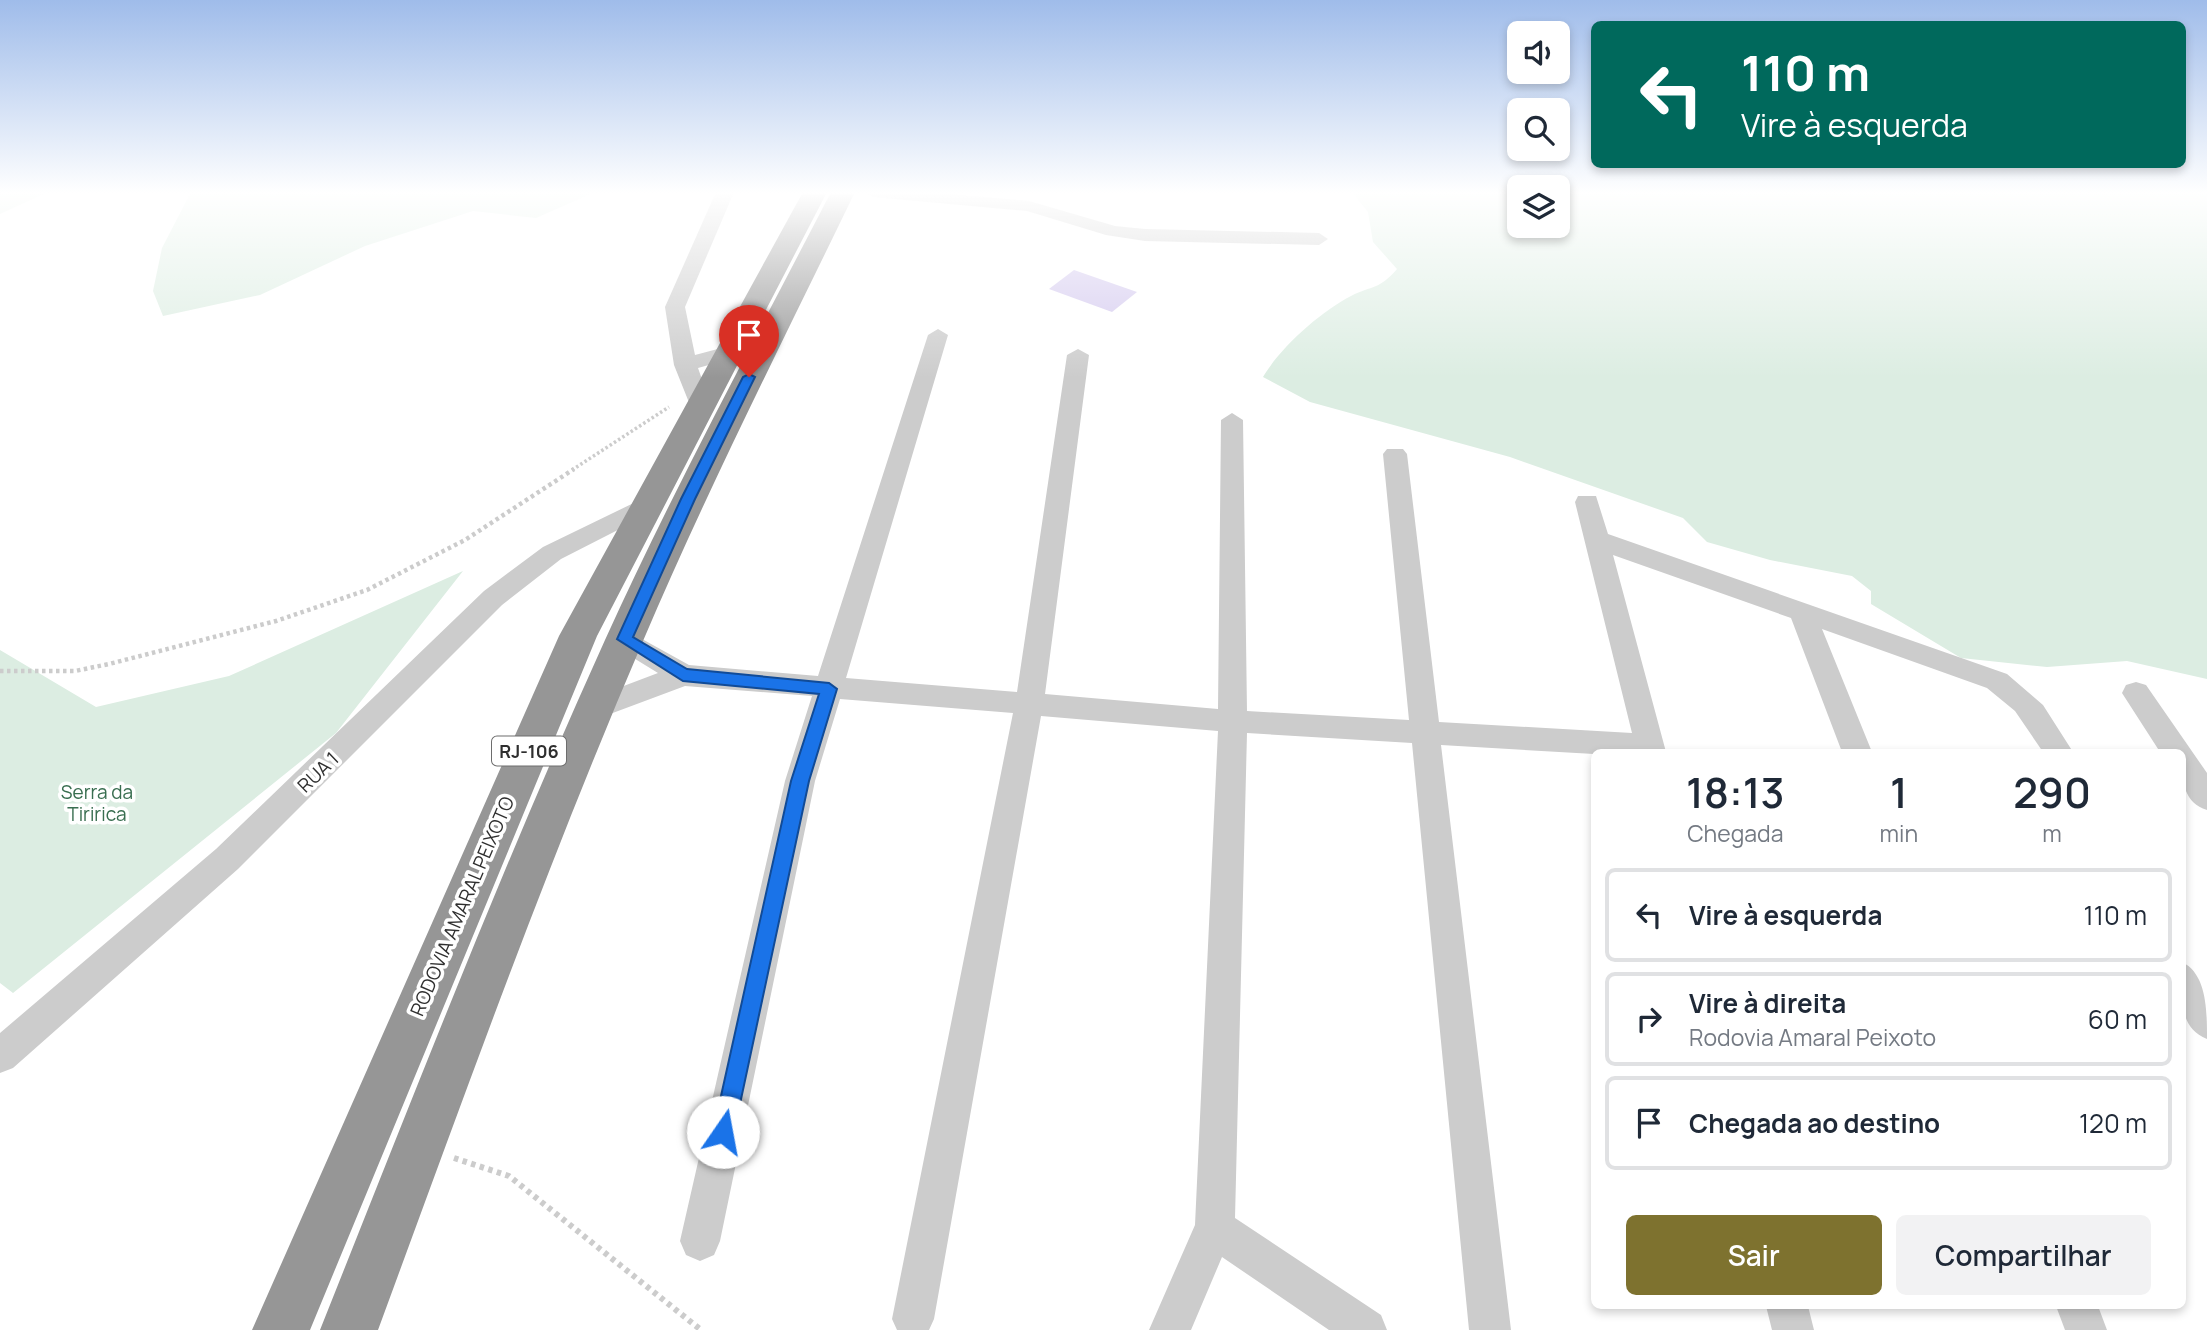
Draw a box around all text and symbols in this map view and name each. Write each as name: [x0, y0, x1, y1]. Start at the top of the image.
map controls: [1507, 21, 1570, 238]
button: sound: [1507, 21, 1570, 84]
text: 110 m: [1741, 39, 1870, 106]
icon: left: [1626, 49, 1717, 140]
button: search: [1507, 98, 1570, 161]
text: Vire à esquerda: [1741, 103, 1968, 147]
button: layers: [1507, 175, 1570, 238]
pin: [719, 305, 779, 377]
icon: arrive: [730, 316, 768, 354]
road number: RJ-106: [492, 736, 566, 766]
street label: RUA 1: [292, 746, 344, 798]
text: 18:13: [1686, 763, 1785, 821]
text: 1: [1890, 763, 1908, 821]
text: 290: [2013, 763, 2091, 821]
park label: Serra da Tiririca: [61, 779, 133, 827]
street label: RODOVIA AMARAL PEIXOTO: [404, 792, 520, 1020]
text: Chegada: [1687, 817, 1783, 849]
text: min: [1880, 817, 1918, 849]
text: m: [2042, 817, 2062, 849]
icon: left: [1630, 896, 1668, 934]
text: Vire à esquerda: [1689, 897, 1882, 933]
text: 110 m: [2084, 897, 2147, 933]
text: Vire à direita: [1689, 985, 1846, 1021]
icon: right: [1630, 1000, 1668, 1038]
text: 60 m: [2088, 1001, 2147, 1037]
text: Rodovia Amaral Peixoto: [1689, 1021, 1936, 1053]
position arrow: [686, 1095, 760, 1169]
icon: arrive: [1630, 1104, 1668, 1142]
text: Chegada ao destino: [1689, 1105, 1940, 1141]
text: 120 m: [2079, 1105, 2147, 1141]
button: Sair: [1626, 1215, 1882, 1295]
button: Compartilhar: [1896, 1215, 2151, 1295]

